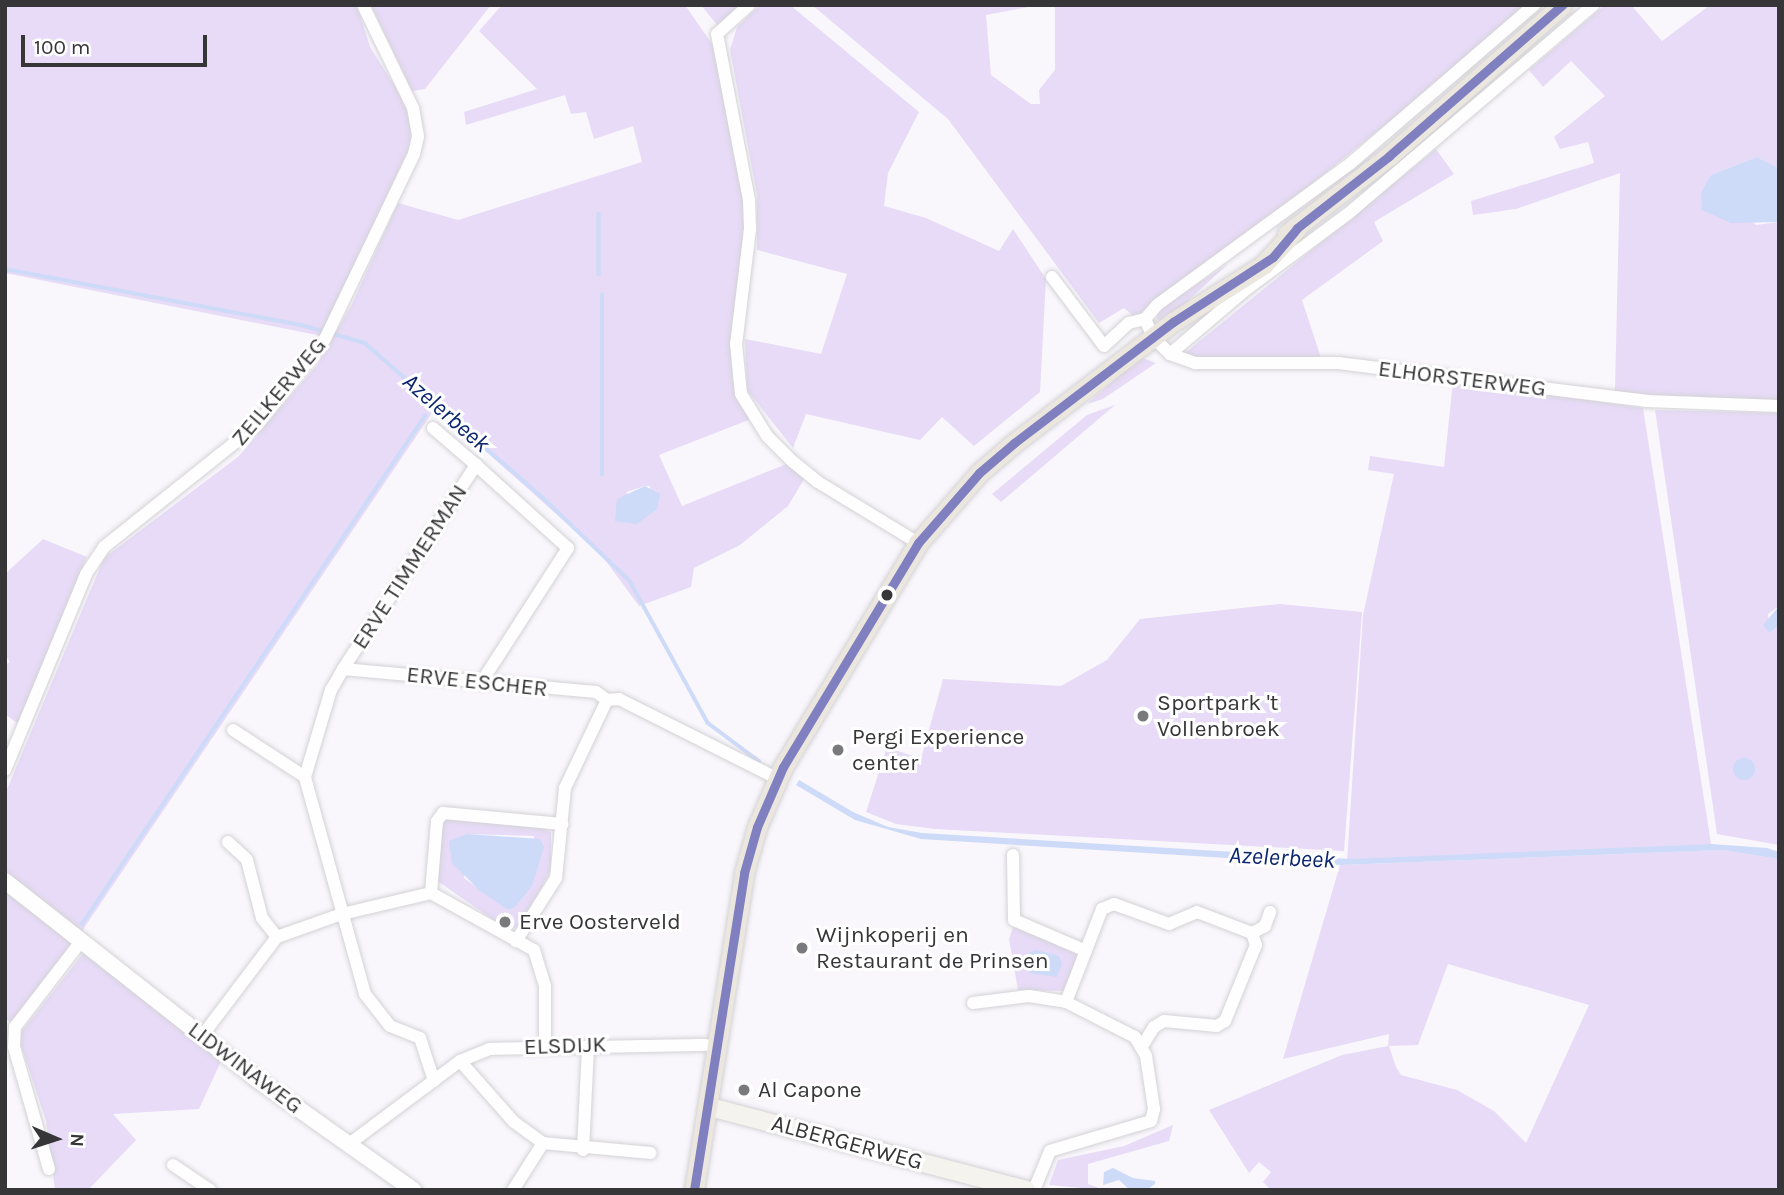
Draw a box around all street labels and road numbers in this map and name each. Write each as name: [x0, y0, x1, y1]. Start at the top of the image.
street label: ZEILKERWEG: [226, 332, 332, 452]
street label: ELHORSTERWEG: [1377, 355, 1547, 403]
street label: ERVE TIMMERMAN: [346, 480, 474, 654]
street label: ERVE ESCHER: [405, 661, 549, 703]
street label: LIDWINAWEG: [182, 1016, 308, 1120]
street label: ELSDIJK: [523, 1031, 607, 1061]
street label: ALBERGERWEG: [768, 1110, 926, 1176]

